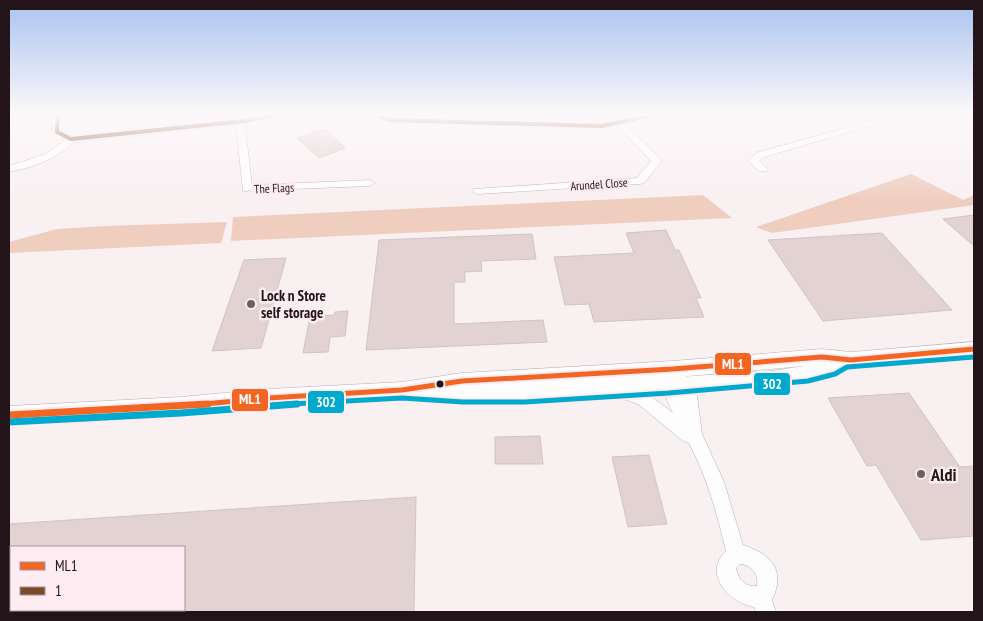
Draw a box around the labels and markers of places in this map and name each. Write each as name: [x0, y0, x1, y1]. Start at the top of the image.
place label: Lock n Store self storage: [261, 286, 326, 322]
marker: Lock n Store self storage: [245, 298, 257, 310]
unlabelled marker: [435, 379, 445, 389]
place label: Aldi: [930, 463, 956, 486]
marker: Aldi: [915, 468, 927, 480]

